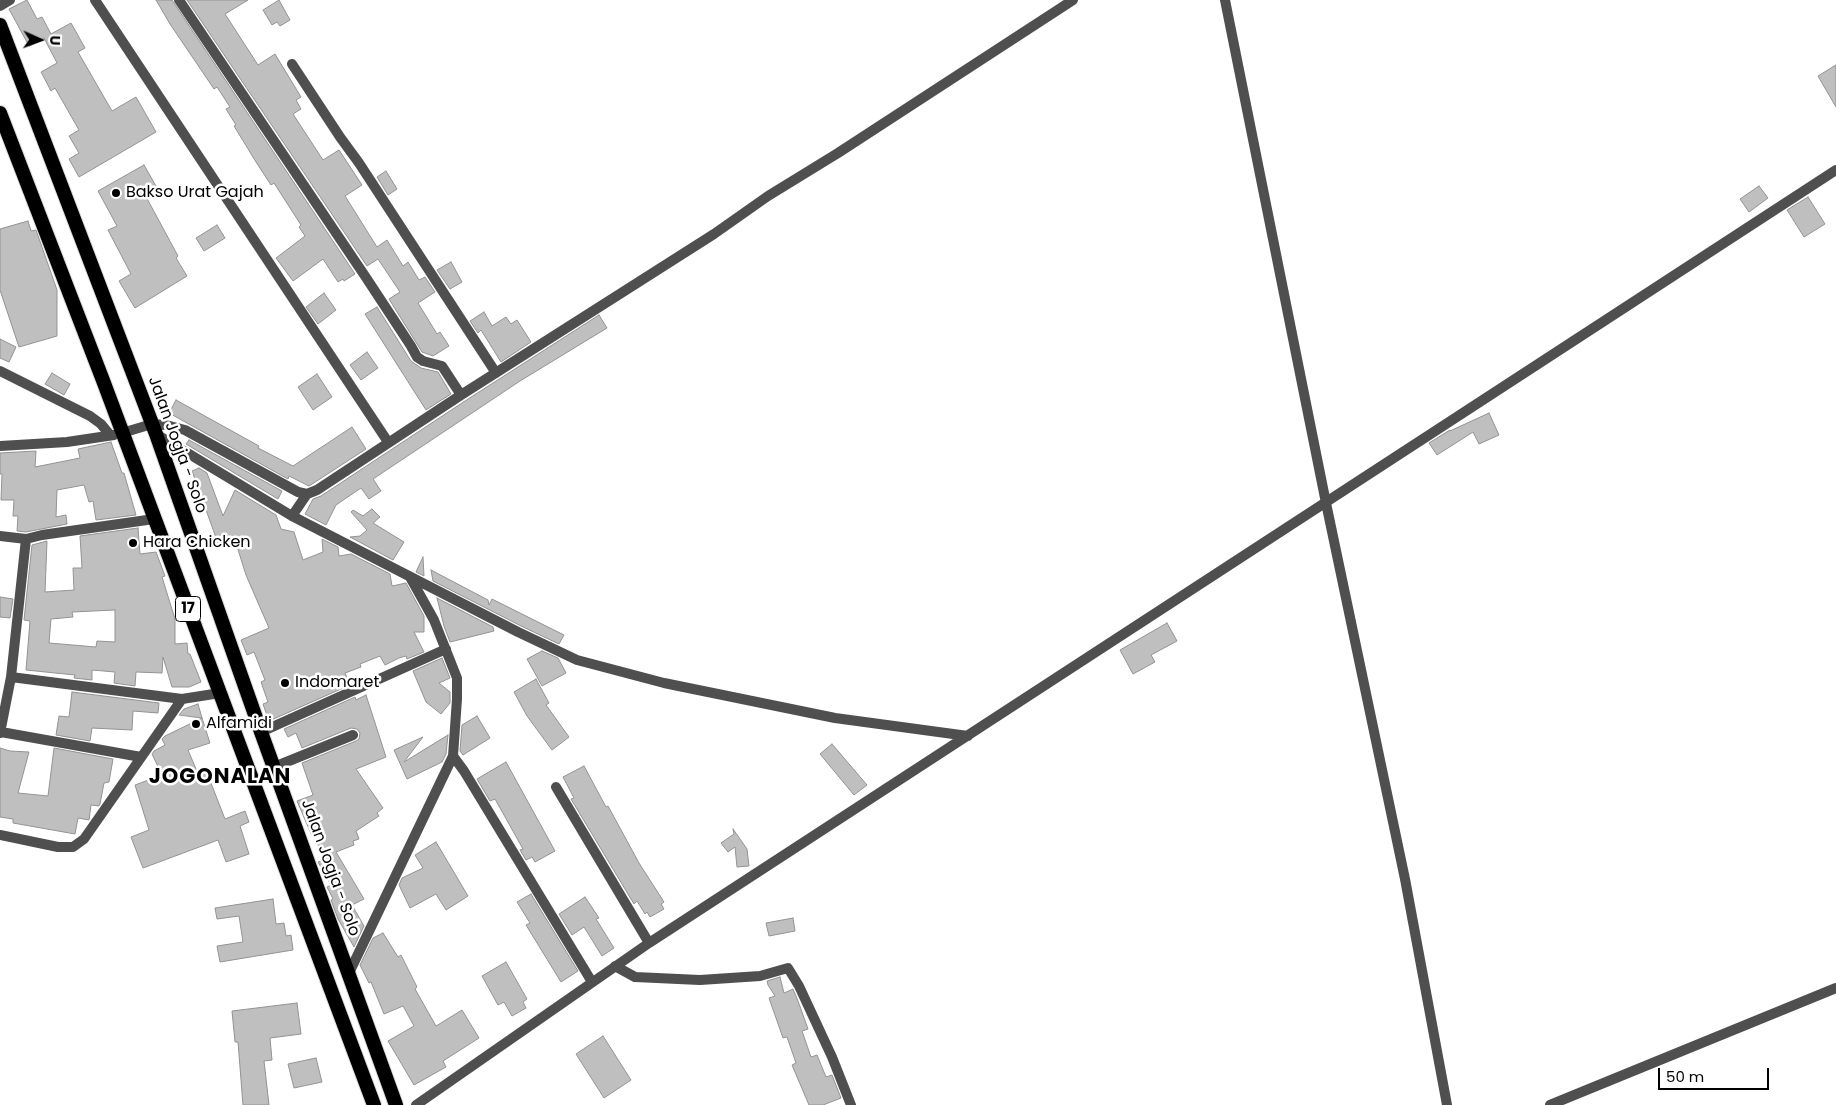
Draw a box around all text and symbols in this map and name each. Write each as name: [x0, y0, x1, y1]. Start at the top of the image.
north arrow: [15, 15, 65, 65]
text: U: [45, 35, 65, 46]
place label: Bakso Urat Gajah: [126, 183, 264, 203]
marker: Bakso Urat Gajah: [110, 187, 122, 199]
street label: Jalan Jogja - Solo: [143, 374, 211, 516]
place label: Hara Chicken: [143, 533, 251, 553]
marker: Hara Chicken: [127, 537, 139, 549]
road number: 17: [176, 596, 200, 622]
place label: Indomaret: [295, 673, 379, 693]
marker: Indomaret: [279, 677, 291, 689]
place label: Alfamidi: [206, 714, 272, 734]
marker: Alfamidi: [190, 718, 202, 730]
district label: JOGONALAN: [148, 765, 292, 791]
street label: Jalan Jogja - Solo: [296, 797, 364, 939]
scale bar: [1661, 1058, 1772, 1090]
text: 50 m: [1666, 1066, 1704, 1087]

